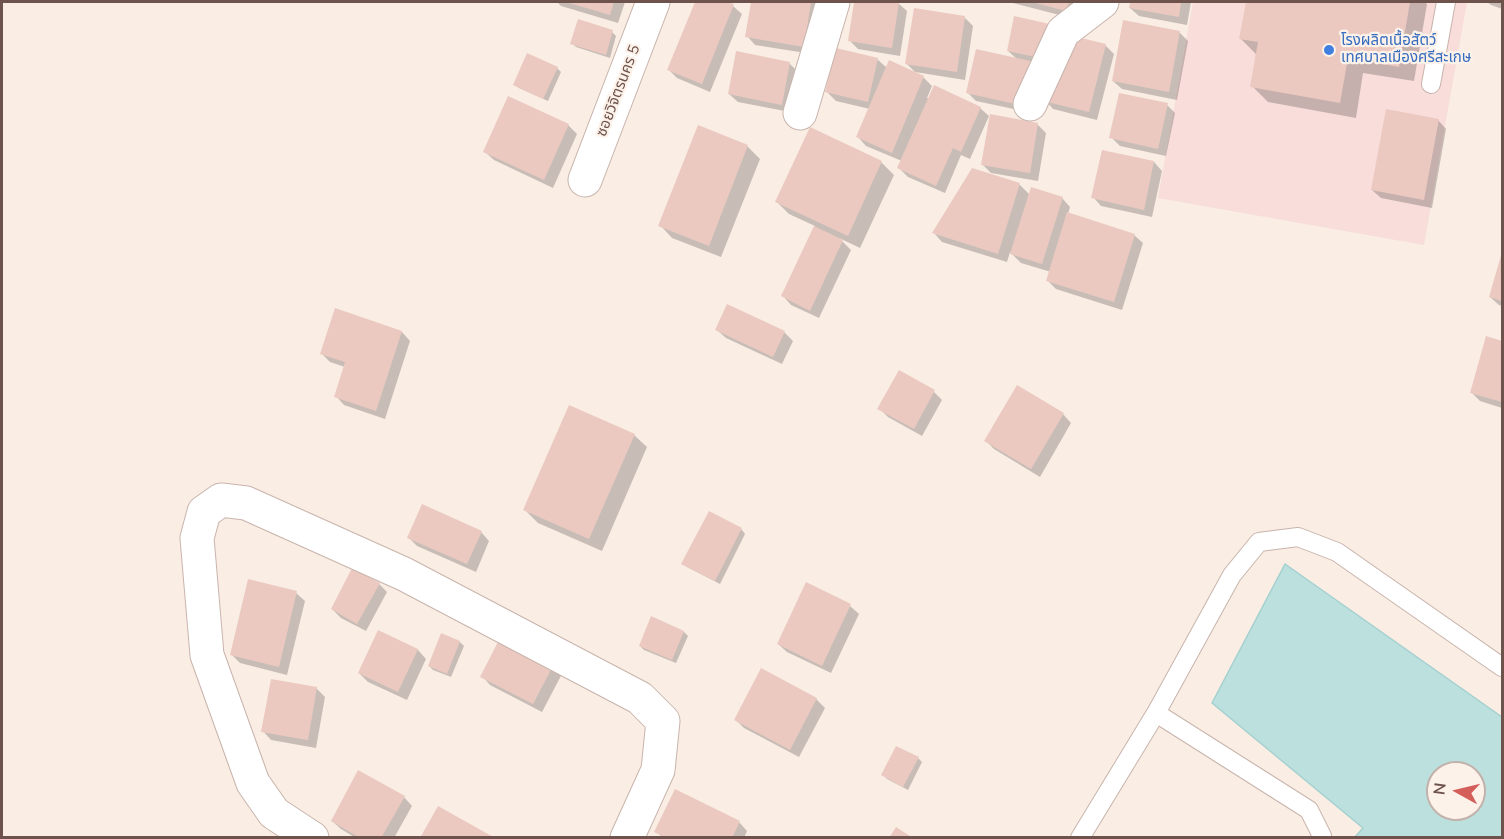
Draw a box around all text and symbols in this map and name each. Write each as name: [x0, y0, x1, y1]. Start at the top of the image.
place label: โรงผลิตเนื้อสัตว์ เทศบาลเมืองศรีสะเกษ: [1341, 32, 1471, 67]
street label: ซอยวิจิตรนคร 5: [593, 43, 645, 139]
marker: โรงผลิตเนื้อสัตว์ เทศบาลเมืองศรีสะเกษ: [1322, 43, 1336, 57]
north arrow: [1426, 761, 1486, 821]
text: N: [1428, 781, 1452, 796]

